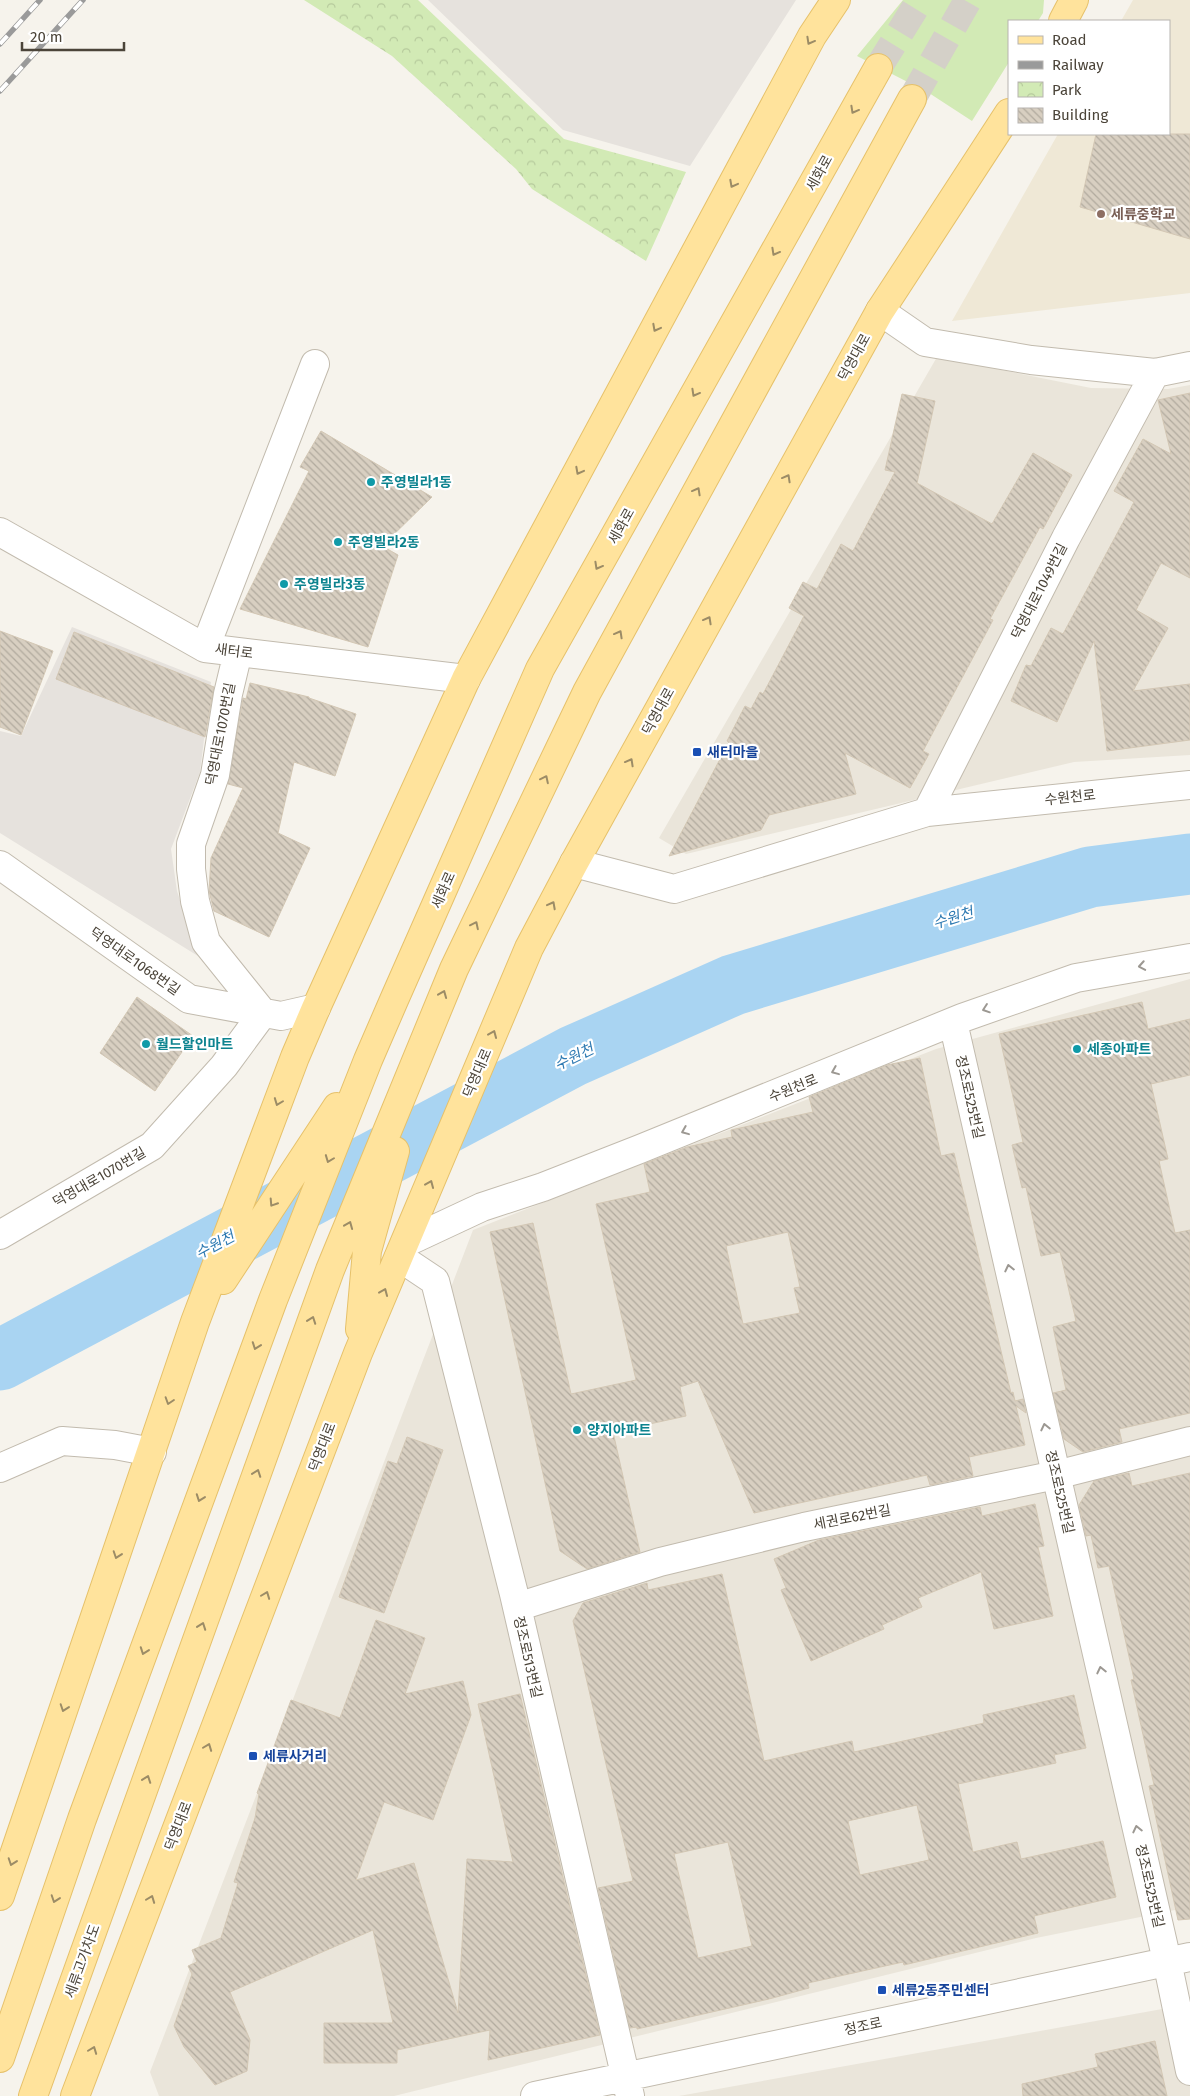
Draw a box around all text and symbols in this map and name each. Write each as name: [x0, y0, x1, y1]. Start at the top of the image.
scale bar: [22, 20, 125, 52]
legend: [1008, 20, 1170, 135]
text: 20 m: [30, 28, 63, 46]
text: Road: [1052, 31, 1087, 49]
one-way arrow: [806, 36, 816, 45]
text: Railway: [1052, 56, 1104, 74]
text: Park: [1052, 81, 1082, 99]
one-way arrow: [850, 105, 860, 114]
text: Building: [1052, 106, 1108, 124]
street label: 세화로: [803, 152, 836, 194]
one-way arrow: [729, 179, 739, 188]
place label: 세류중학교: [1111, 206, 1176, 223]
marker: 세류중학교: [1095, 208, 1107, 220]
one-way arrow: [771, 246, 781, 255]
one-way arrow: [652, 322, 662, 331]
street label: 덕영대로: [835, 330, 874, 384]
one-way arrow: [691, 388, 701, 397]
one-way arrow: [575, 465, 585, 474]
place label: 주영빌라1동: [381, 474, 452, 491]
one-way arrow: [781, 474, 791, 483]
marker: 주영빌라1동: [365, 476, 377, 488]
one-way arrow: [691, 488, 701, 497]
street label: 세화로: [605, 505, 638, 547]
place label: 주영빌라2동: [348, 534, 420, 551]
marker: 주영빌라2동: [332, 536, 344, 548]
street label: 덕영대로1049번길: [1008, 540, 1071, 642]
one-way arrow: [595, 560, 605, 569]
place label: 주영빌라3동: [294, 576, 366, 593]
marker: 주영빌라3동: [278, 578, 290, 590]
one-way arrow: [702, 617, 712, 626]
one-way arrow: [613, 630, 623, 639]
street label: 새터로: [214, 641, 254, 662]
street label: 덕영대로1070번길: [202, 681, 239, 787]
street label: 덕영대로: [639, 684, 678, 738]
place label: 새터마을: [707, 744, 759, 761]
marker: 새터마을: [691, 746, 703, 758]
one-way arrow: [623, 759, 633, 768]
one-way arrow: [539, 775, 549, 784]
street label: 수원천로: [1044, 786, 1097, 809]
street label: 세화로: [428, 869, 459, 911]
one-way arrow: [546, 901, 556, 910]
water label: 수원천: [931, 903, 978, 933]
one-way arrow: [469, 921, 479, 930]
street label: 덕영대로1068번길: [86, 924, 183, 999]
one-way arrow: [1138, 960, 1146, 970]
one-way arrow: [437, 990, 448, 999]
one-way arrow: [982, 1003, 991, 1013]
one-way arrow: [487, 1030, 498, 1039]
place label: 월드할인마트: [156, 1036, 233, 1053]
marker: 월드할인마트: [140, 1038, 152, 1050]
water label: 수원천: [551, 1039, 599, 1074]
place label: 세종아파트: [1087, 1041, 1152, 1058]
marker: 세종아파트: [1071, 1043, 1083, 1055]
street label: 덕영대로: [460, 1046, 495, 1100]
street label: 정조로525번길: [952, 1054, 987, 1141]
one-way arrow: [832, 1065, 840, 1075]
street label: 수원천로: [766, 1071, 820, 1106]
one-way arrow: [274, 1098, 284, 1106]
one-way arrow: [681, 1125, 690, 1135]
street label: 덕영대로1070번길: [50, 1144, 149, 1211]
one-way arrow: [325, 1154, 335, 1162]
one-way arrow: [424, 1180, 435, 1189]
one-way arrow: [270, 1197, 280, 1206]
one-way arrow: [342, 1221, 353, 1230]
water label: 수원천: [192, 1226, 239, 1263]
one-way arrow: [1004, 1264, 1015, 1273]
one-way arrow: [377, 1288, 388, 1297]
one-way arrow: [306, 1317, 316, 1325]
one-way arrow: [252, 1341, 262, 1350]
one-way arrow: [164, 1396, 174, 1404]
street label: 덕영대로: [305, 1420, 340, 1474]
place label: 양지아파트: [587, 1422, 652, 1439]
one-way arrow: [1040, 1422, 1051, 1431]
marker: 양지아파트: [571, 1424, 583, 1436]
street label: 정조로525번길: [1042, 1449, 1077, 1536]
one-way arrow: [251, 1470, 261, 1478]
one-way arrow: [196, 1494, 206, 1502]
street label: 세권로62번길: [812, 1502, 892, 1533]
one-way arrow: [112, 1550, 122, 1558]
one-way arrow: [260, 1591, 270, 1600]
street label: 정조로513번길: [510, 1614, 545, 1700]
one-way arrow: [196, 1623, 206, 1631]
one-way arrow: [140, 1646, 150, 1655]
one-way arrow: [1096, 1666, 1107, 1675]
one-way arrow: [60, 1704, 70, 1712]
one-way arrow: [202, 1743, 212, 1751]
place label: 세류사거리: [263, 1748, 327, 1765]
marker: 세류사거리: [247, 1750, 259, 1762]
one-way arrow: [141, 1775, 151, 1784]
street label: 덕영대로: [161, 1799, 196, 1853]
one-way arrow: [1132, 1824, 1143, 1833]
street label: 정조로525번길: [1132, 1843, 1167, 1930]
one-way arrow: [7, 1858, 17, 1866]
one-way arrow: [51, 1894, 61, 1902]
one-way arrow: [145, 1895, 155, 1903]
street label: 세류고가차도: [61, 1922, 104, 2000]
place label: 세류2동주민센터: [892, 1982, 989, 1999]
marker: 세류2동주민센터: [876, 1984, 888, 1996]
street label: 정조로: [842, 2014, 884, 2039]
one-way arrow: [87, 2047, 97, 2055]

